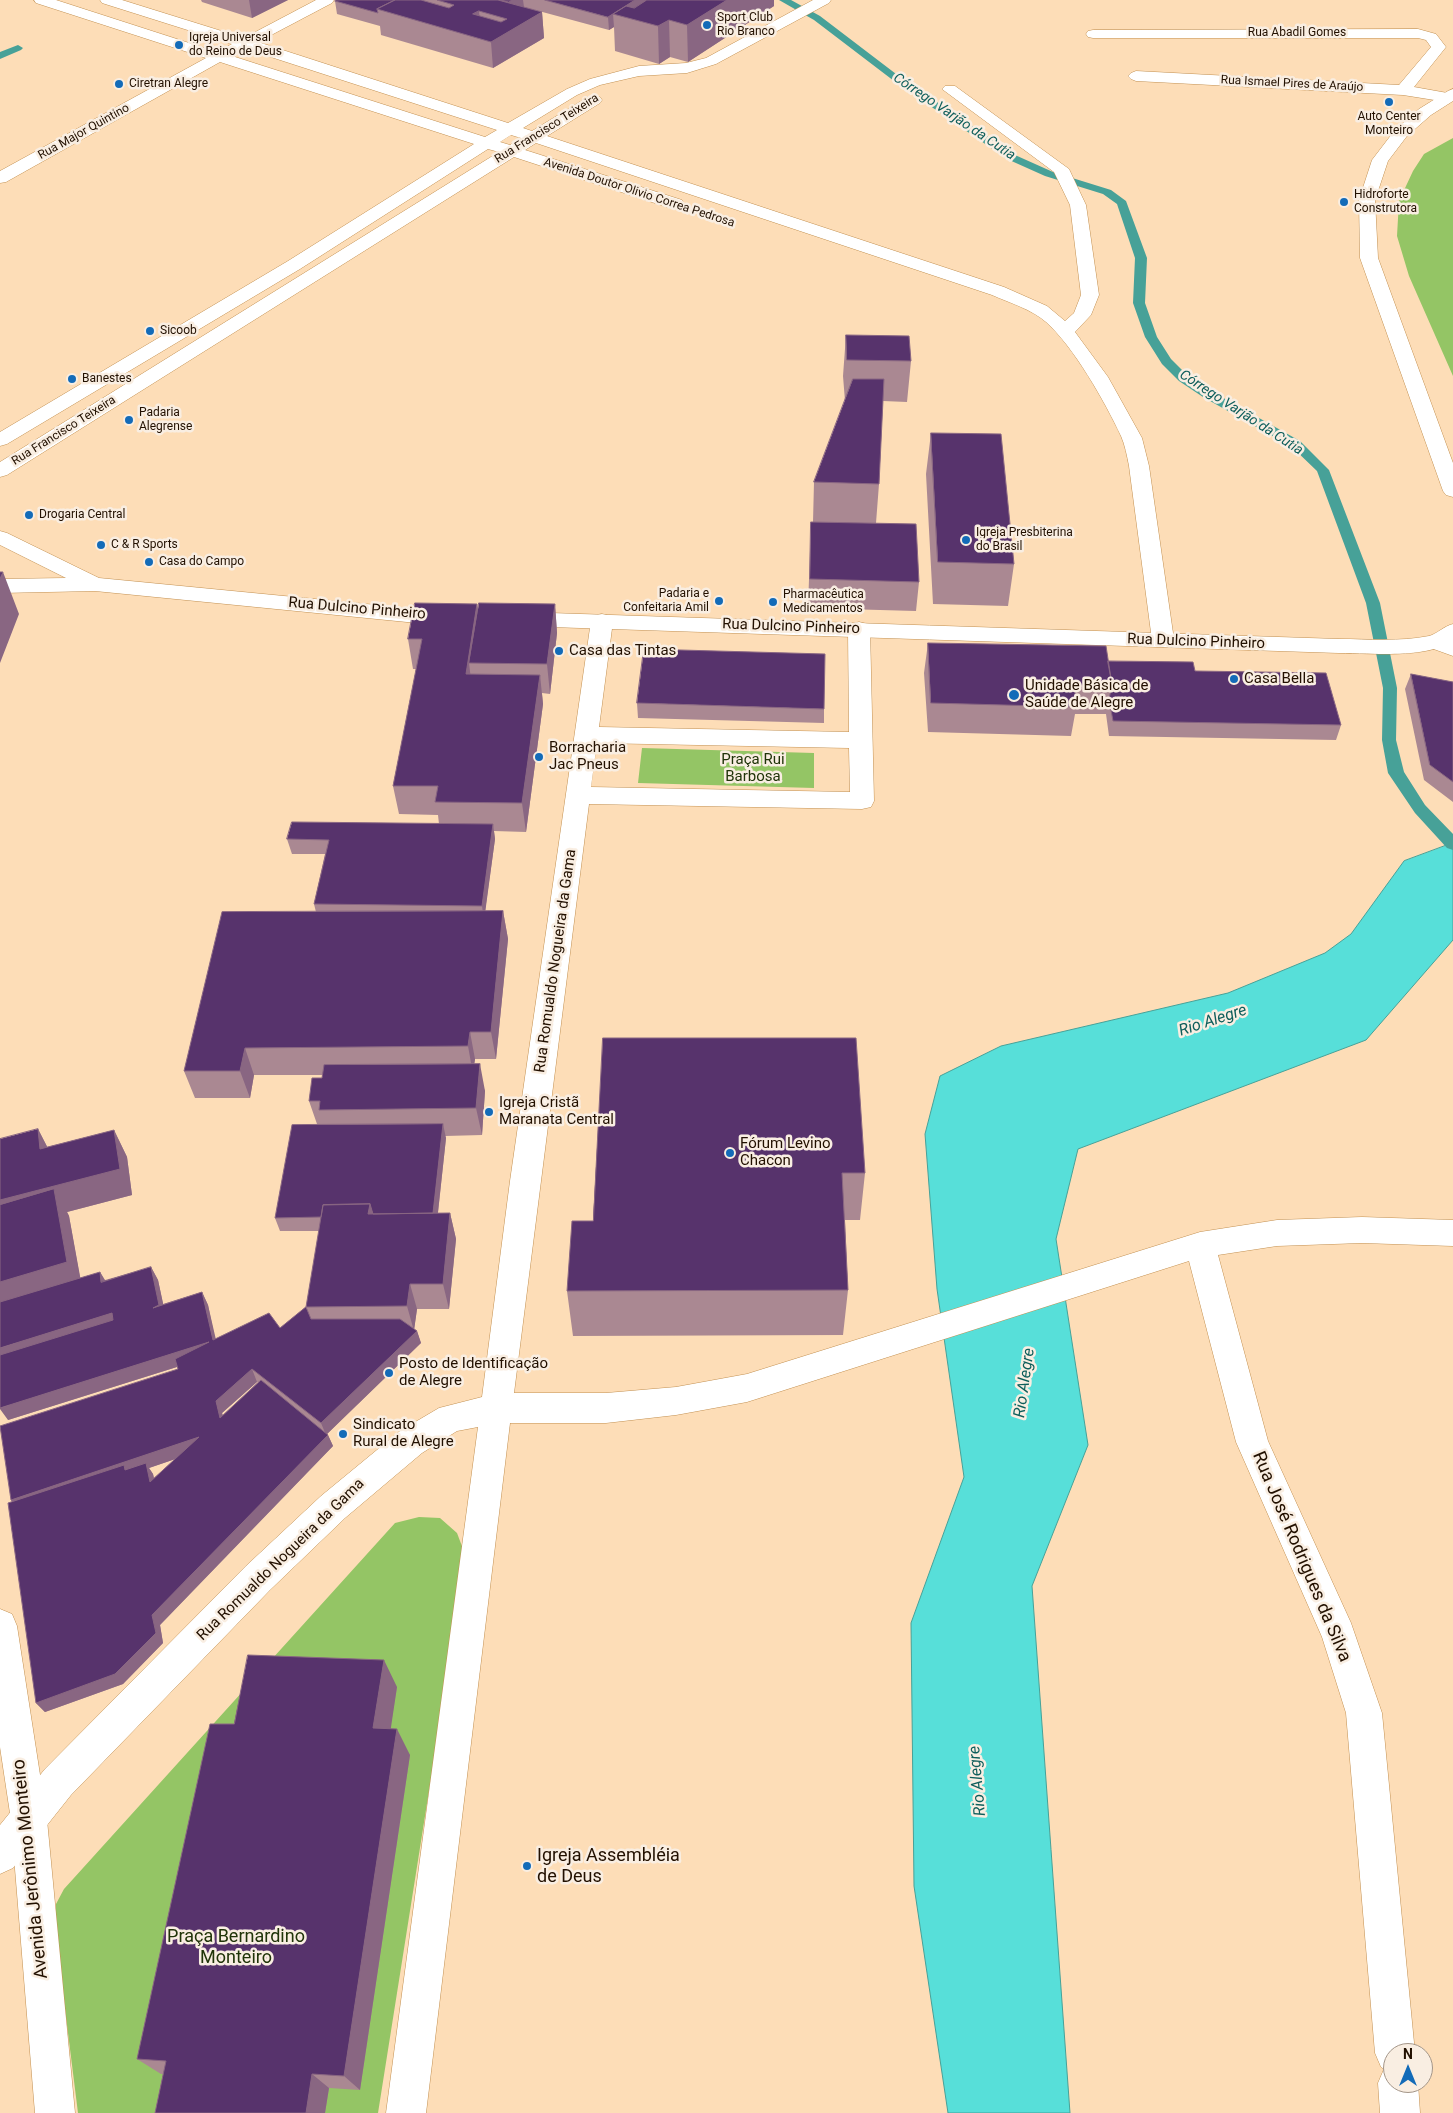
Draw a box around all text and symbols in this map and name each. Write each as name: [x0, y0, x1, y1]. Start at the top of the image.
place label: Sport Club Rio Branco: [717, 11, 775, 39]
marker: Sport Club Rio Branco: [701, 19, 713, 31]
street label: Rua Abadil Gomes: [1248, 26, 1346, 40]
place label: Igreja Universal do Reino de Deus: [189, 31, 282, 59]
marker: Igreja Universal do Reino de Deus: [173, 39, 185, 51]
water label: Córrego Varjão da Cutia: [890, 70, 1018, 164]
street label: Rua Ismael Pires de Araújo: [1220, 73, 1364, 95]
place label: Ciretran Alegre: [129, 77, 208, 91]
marker: Ciretran Alegre: [113, 78, 125, 90]
street label: Rua Francisco Teixeira: [492, 91, 602, 167]
marker: Auto Center Monteiro: [1383, 96, 1395, 108]
street label: Rua Major Quintino: [36, 101, 132, 163]
place label: Auto Center Monteiro: [1357, 110, 1421, 138]
street label: Avenida Doutor Olivio Correa Pedrosa: [542, 155, 736, 231]
place label: Hidroforte Construtora: [1354, 188, 1417, 216]
marker: Hidroforte Construtora: [1338, 196, 1350, 208]
place label: Sicoob: [160, 324, 197, 338]
marker: Sicoob: [144, 325, 156, 337]
water label: Córrego Varjão da Cutia: [1176, 367, 1306, 459]
place label: Banestes: [82, 372, 132, 386]
marker: Banestes: [66, 373, 78, 385]
street label: Rua Francisco Teixeira: [9, 393, 119, 469]
place label: Padaria Alegrense: [139, 406, 192, 434]
marker: Padaria Alegrense: [123, 414, 135, 426]
place label: Drogaria Central: [39, 508, 125, 522]
marker: Drogaria Central: [23, 509, 35, 521]
place label: Igreja Presbiterina do Brasil: [976, 526, 1073, 554]
marker: Igreja Presbiterina do Brasil: [960, 534, 972, 546]
place label: C & R Sports: [111, 538, 178, 552]
marker: C & R Sports: [95, 539, 107, 551]
place label: Casa do Campo: [159, 555, 244, 569]
marker: Casa do Campo: [143, 556, 155, 568]
place label: Padaria e Confeitaria Amil: [623, 587, 709, 615]
place label: Pharmacêutica Medicamentos: [783, 588, 864, 616]
street label: Rua Dulcino Pinheiro: [287, 594, 427, 624]
marker: Padaria e Confeitaria Amil: [713, 595, 725, 607]
marker: Pharmacêutica Medicamentos: [767, 596, 779, 608]
street label: Rua Dulcino Pinheiro: [722, 616, 860, 638]
street label: Rua Dulcino Pinheiro: [1127, 631, 1265, 653]
place label: Casa das Tintas: [569, 642, 676, 660]
marker: Casa das Tintas: [553, 645, 565, 657]
place label: Casa Bella: [1244, 670, 1314, 688]
marker: Casa Bella: [1228, 673, 1240, 685]
place label: Unidade Básica de Saúde de Alegre: [1025, 677, 1148, 712]
marker: Unidade Básica de Saúde de Alegre: [1007, 688, 1021, 702]
place label: Borracharia Jac Pneus: [549, 739, 626, 774]
marker: Borracharia Jac Pneus: [533, 751, 545, 763]
park label: Praça Rui Barbosa: [721, 751, 785, 786]
street label: Rua Romualdo Nogueira da Gama: [531, 848, 581, 1074]
water label: Rio Alegre: [1177, 1001, 1249, 1041]
place label: Igreja Cristã Maranata Central: [499, 1094, 614, 1129]
marker: Igreja Cristã Maranata Central: [483, 1106, 495, 1118]
place label: Fórum Levino Chacon: [740, 1135, 831, 1170]
marker: Fórum Levino Chacon: [724, 1147, 736, 1159]
water label: Rio Alegre: [1011, 1347, 1039, 1419]
place label: Posto de Identificação de Alegre: [399, 1355, 548, 1390]
marker: Posto de Identificação de Alegre: [383, 1367, 395, 1379]
place label: Sindicato Rural de Alegre: [353, 1416, 454, 1451]
marker: Sindicato Rural de Alegre: [337, 1428, 349, 1440]
street label: Rua José Rodrigues da Silva: [1247, 1449, 1355, 1665]
street label: Rua Romualdo Nogueira da Gama: [194, 1475, 368, 1645]
water label: Rio Alegre: [965, 1745, 991, 1817]
street label: Avenida Jerônimo Monteiro: [9, 1758, 53, 1980]
place label: Igreja Assembléia de Deus: [537, 1845, 680, 1888]
marker: Igreja Assembléia de Deus: [521, 1860, 533, 1872]
park label: Praça Bernardino Monteiro: [167, 1926, 305, 1968]
north arrow: [1383, 2043, 1433, 2093]
text: N: [1403, 2046, 1413, 2062]

